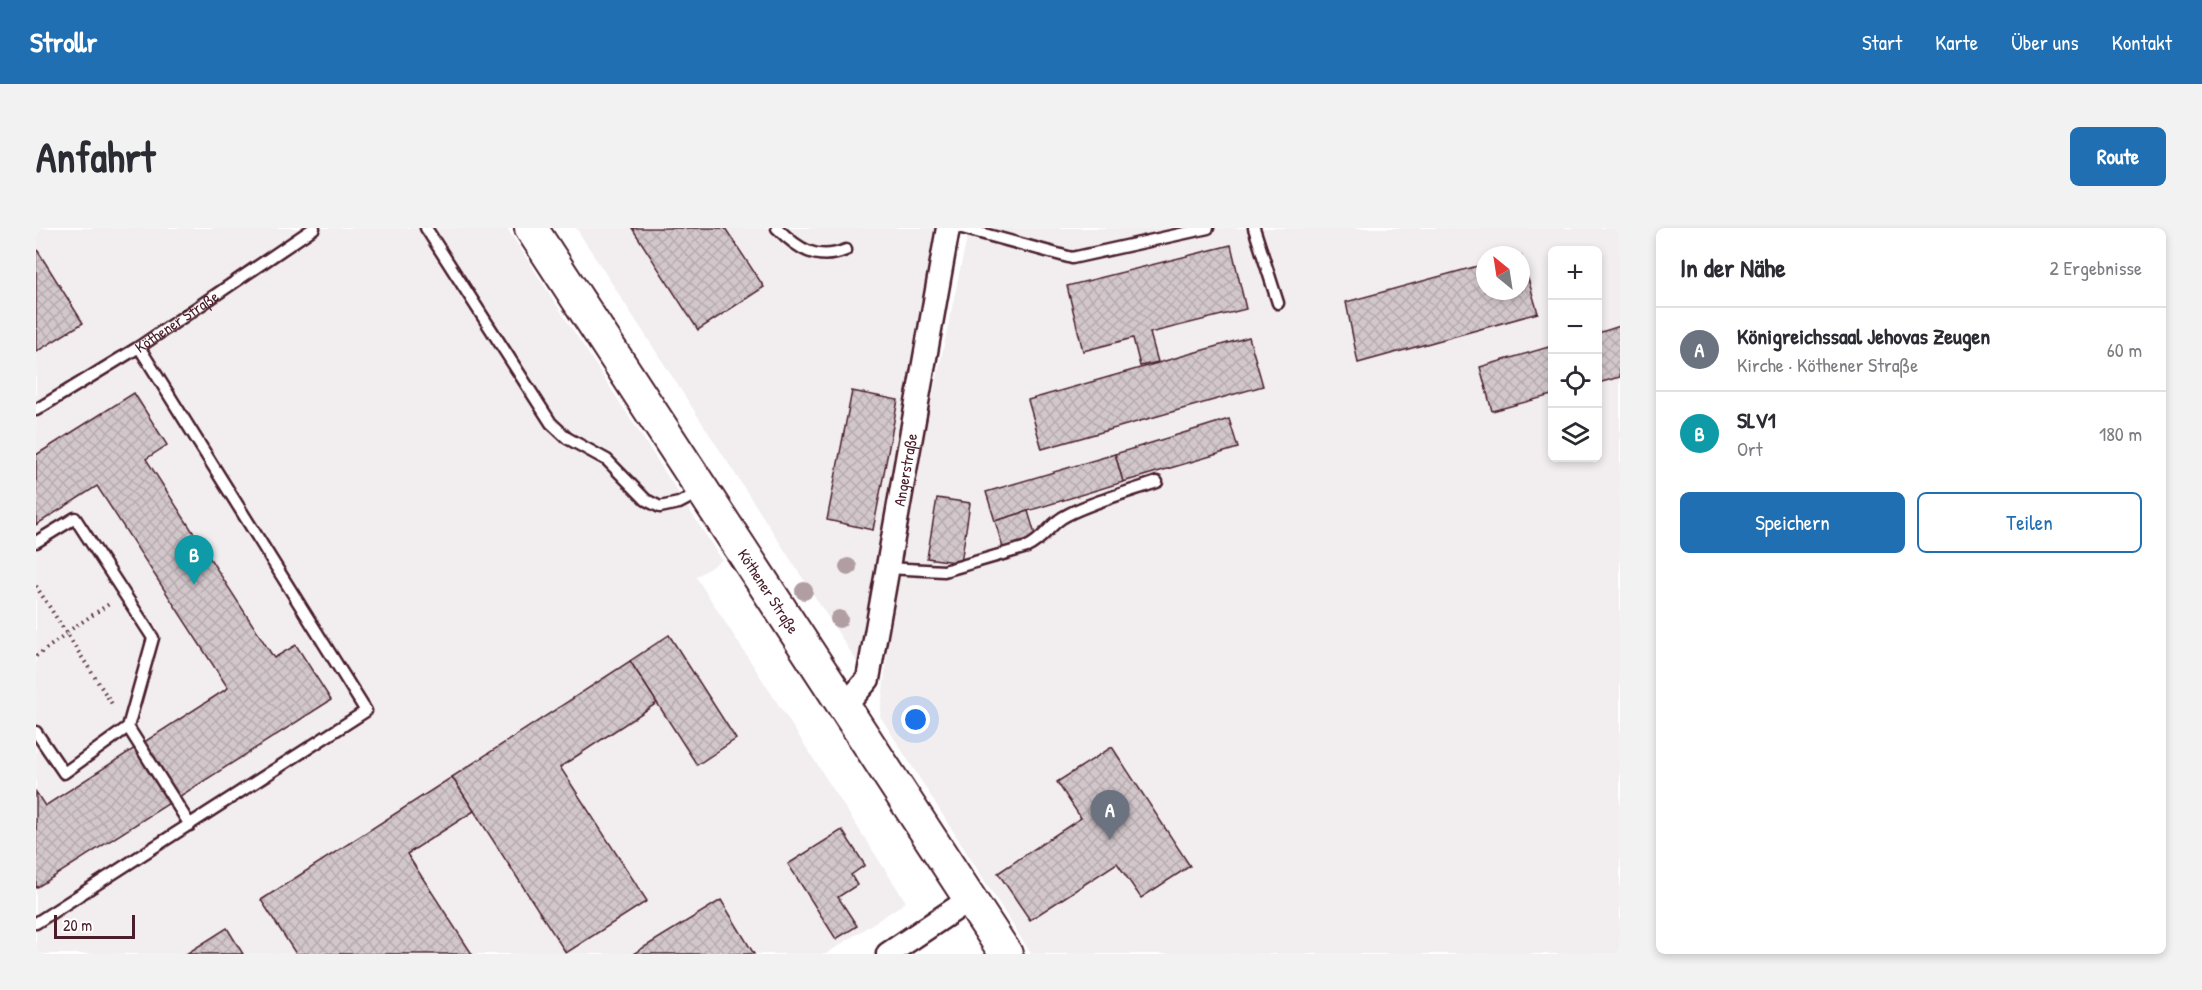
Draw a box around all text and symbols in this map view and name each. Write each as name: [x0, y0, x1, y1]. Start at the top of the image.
text: Strollr: [30, 23, 97, 61]
text: Start: [1862, 28, 1902, 57]
text: Karte: [1935, 28, 1978, 57]
text: Über uns: [2011, 28, 2079, 57]
text: Kontakt: [2112, 28, 2172, 57]
button: Route: [2070, 127, 2166, 186]
text: Anfahrt: [36, 128, 155, 185]
north arrow: [1476, 246, 1530, 300]
map controls: [1548, 246, 1602, 462]
button: +: [1548, 246, 1602, 300]
text: In der Nähe: [1680, 250, 1786, 285]
text: 2 Ergebnisse: [2050, 254, 2142, 281]
street label: Köthener Straße: [130, 285, 223, 358]
button: −: [1548, 300, 1602, 354]
text: Königreichssaal Jehovas Zeugen: [1737, 321, 1990, 351]
text: A: [1695, 336, 1704, 363]
text: 60 m: [2107, 336, 2142, 363]
text: Kirche · Köthener Straße: [1737, 351, 1918, 378]
button: locate: [1548, 354, 1602, 408]
text: SLV1: [1737, 405, 1776, 435]
button: layers: [1548, 408, 1602, 462]
text: B: [1694, 420, 1705, 447]
text: 180 m: [2099, 420, 2142, 447]
street label: Angerstraße: [888, 431, 922, 508]
text: Ort: [1737, 435, 1763, 462]
button: Speichern: [1680, 492, 1905, 553]
button: Teilen: [1917, 492, 2142, 553]
pin: B: [174, 536, 214, 585]
street label: Köthener Straße: [733, 545, 805, 638]
your location: [901, 705, 930, 734]
pin: A: [1090, 790, 1130, 840]
scale bar: [54, 912, 135, 940]
text: 20 m: [63, 914, 92, 936]

